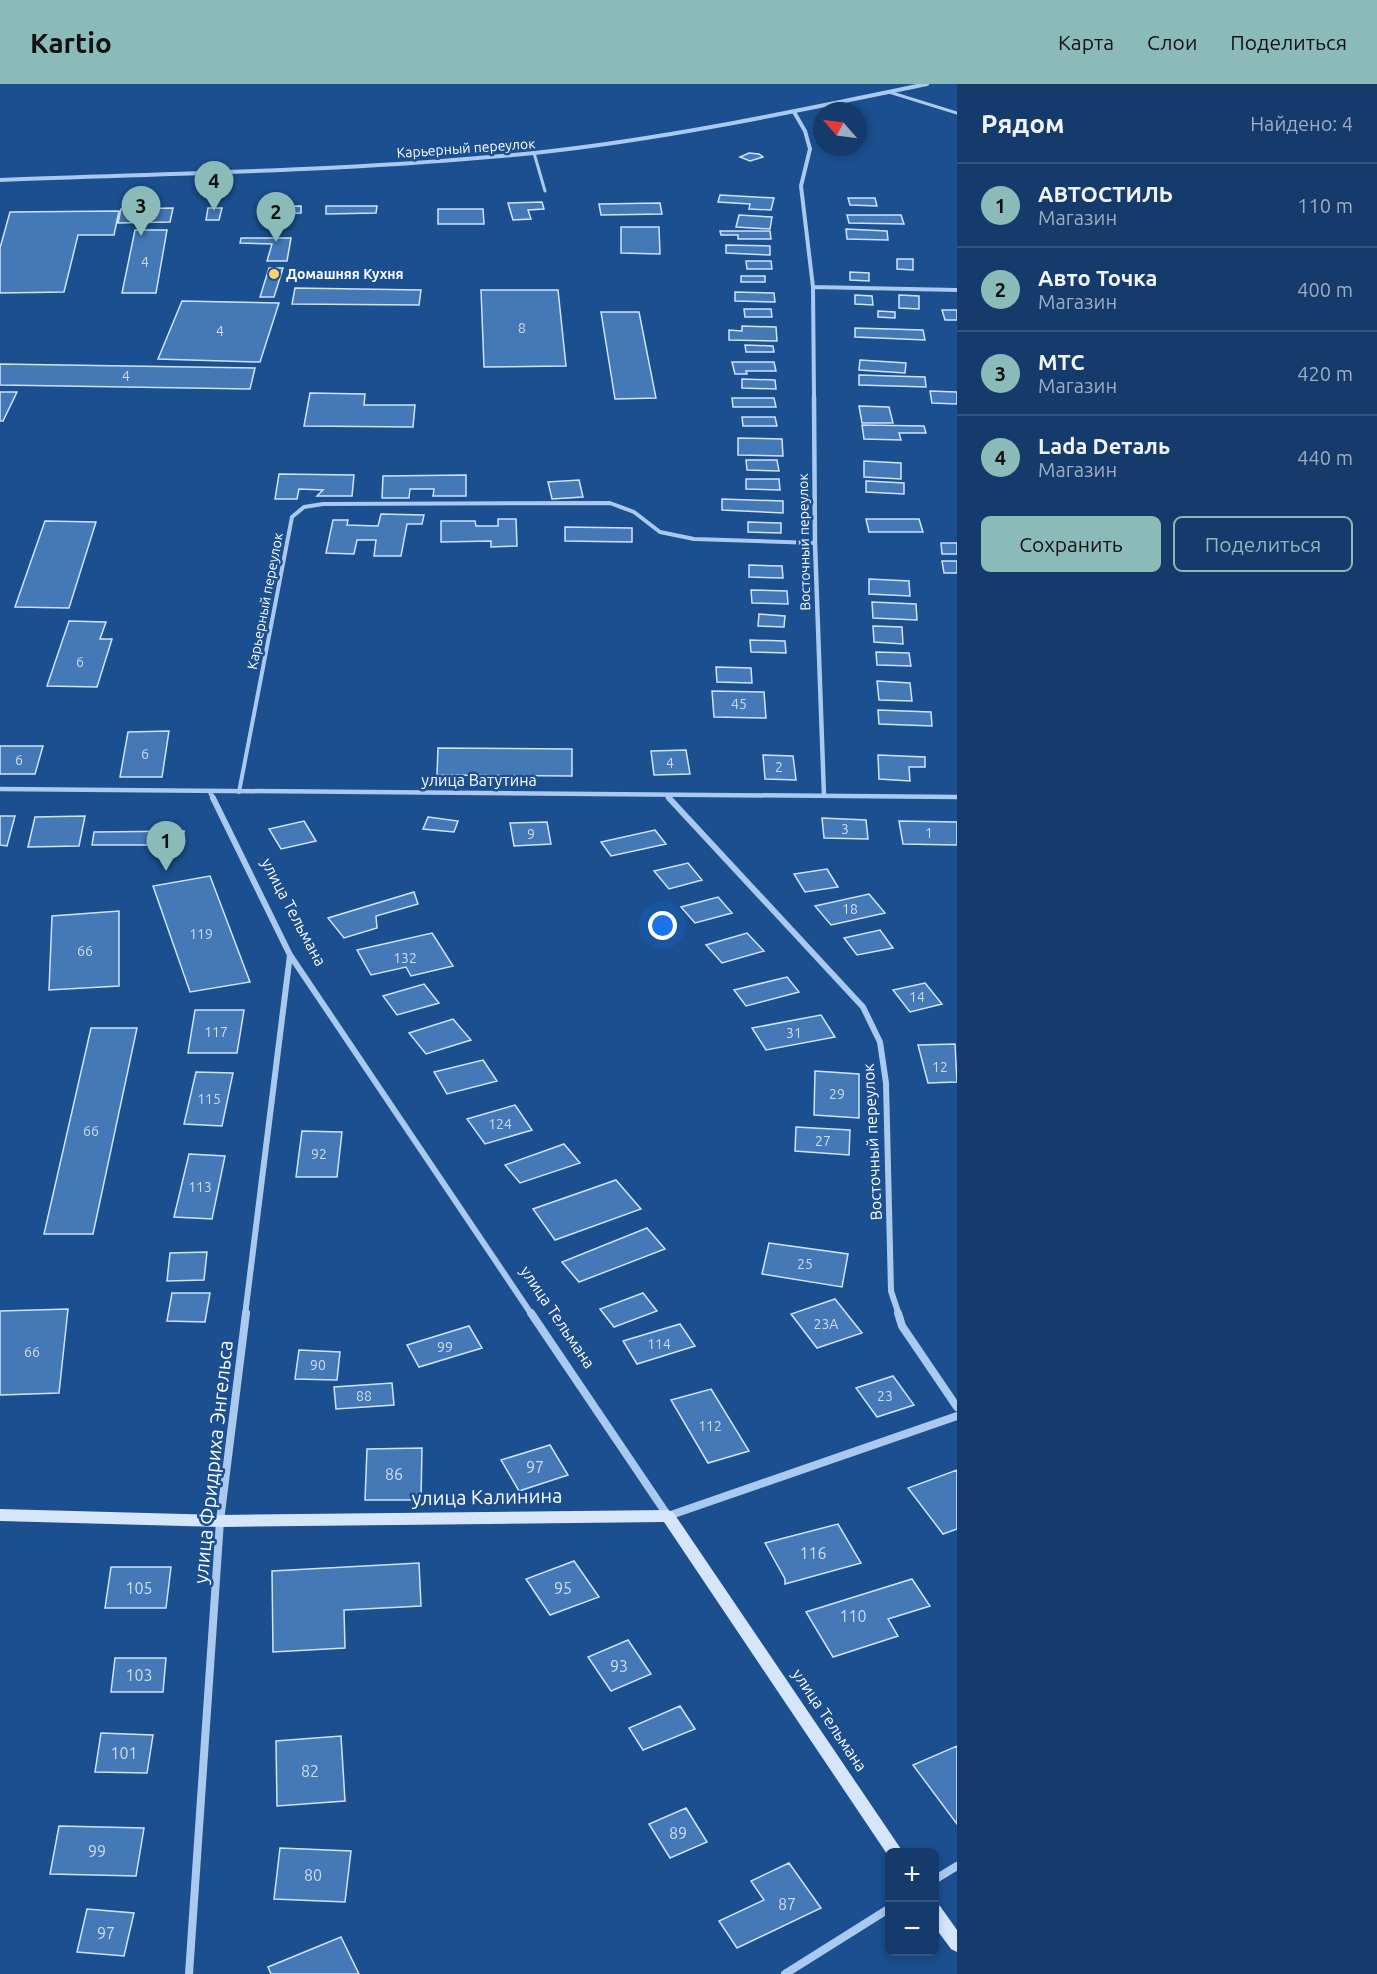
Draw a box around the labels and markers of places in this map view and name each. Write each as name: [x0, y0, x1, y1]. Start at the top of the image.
pin: 4: [194, 162, 234, 211]
pin: 3: [122, 186, 160, 236]
pin: 2: [256, 192, 296, 242]
place label: Домашняя Кухня: [286, 266, 404, 282]
marker: Домашняя Кухня: [267, 267, 281, 281]
pin: 1: [146, 822, 186, 871]

